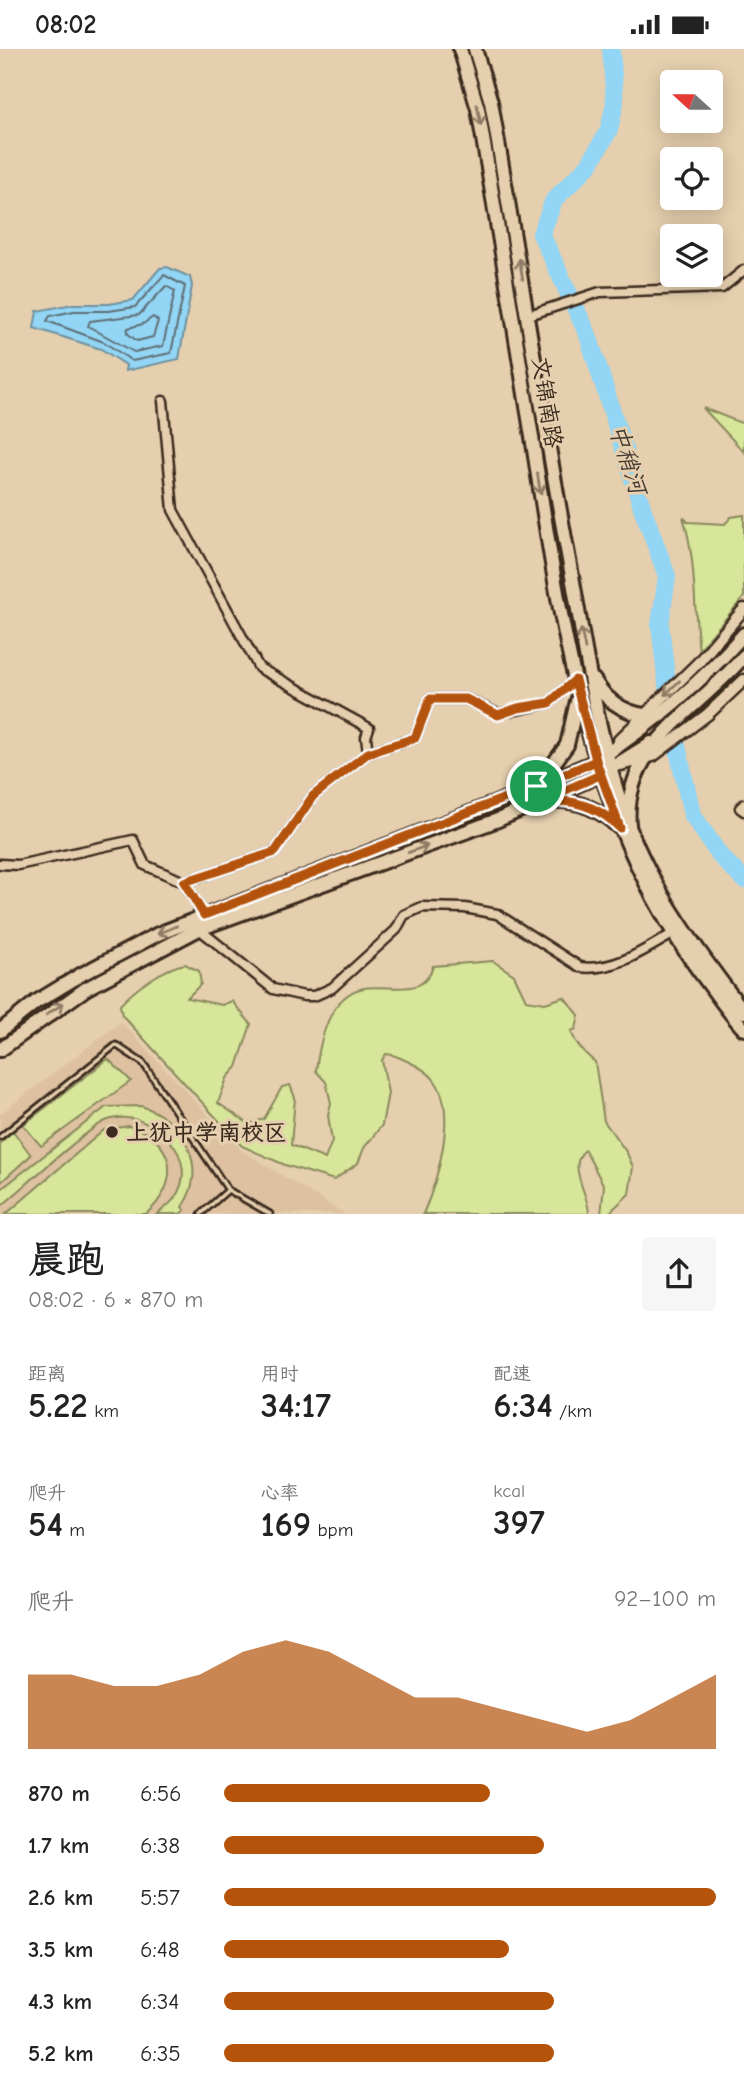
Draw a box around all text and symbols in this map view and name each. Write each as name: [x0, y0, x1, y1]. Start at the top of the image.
text: 08:02: [35, 10, 96, 40]
north arrow: [660, 70, 723, 133]
map controls: [660, 70, 723, 287]
one-way arrow: [472, 103, 486, 126]
button: locate: [660, 147, 723, 210]
button: layers: [660, 224, 723, 287]
one-way arrow: [514, 259, 527, 281]
street label: 文锦南路: [526, 354, 568, 450]
water label: 中稍河: [604, 420, 654, 501]
one-way arrow: [533, 472, 546, 495]
one-way arrow: [576, 628, 590, 651]
one-way arrow: [664, 679, 681, 696]
pin: [506, 756, 566, 816]
icon: arrive: [517, 767, 555, 805]
one-way arrow: [407, 842, 429, 854]
one-way arrow: [157, 924, 179, 937]
one-way arrow: [45, 1002, 64, 1017]
place label: 上犹中学南校区: [126, 1119, 287, 1146]
marker: 上犹中学南校区: [104, 1124, 120, 1140]
button: share: [642, 1237, 716, 1311]
text: 晨跑: [28, 1238, 104, 1282]
text: 08:02 · 6 × 870 m: [28, 1286, 203, 1313]
text: 距离: [28, 1363, 66, 1385]
text: 用时: [261, 1363, 299, 1385]
text: 配速: [493, 1363, 531, 1385]
text: 5.22: [28, 1385, 88, 1426]
text: 34:17: [261, 1385, 331, 1426]
text: 6:34: [493, 1385, 553, 1426]
text: km: [88, 1400, 119, 1422]
text: /km: [553, 1400, 592, 1422]
text: kcal: [493, 1480, 525, 1502]
text: 爬升: [28, 1482, 66, 1504]
text: 心率: [261, 1482, 299, 1504]
text: 397: [493, 1502, 545, 1543]
text: 54: [28, 1504, 63, 1545]
text: 169: [261, 1504, 311, 1545]
text: m: [63, 1519, 85, 1541]
text: bpm: [311, 1519, 353, 1541]
text: 92–100 m: [614, 1585, 716, 1612]
text: 爬升: [28, 1588, 74, 1615]
text: 870 m: [28, 1780, 90, 1807]
text: 6:56: [140, 1780, 182, 1807]
text: 1.7 km: [28, 1832, 89, 1859]
text: 6:38: [140, 1832, 180, 1859]
text: 2.6 km: [28, 1884, 93, 1911]
text: 5:57: [140, 1884, 180, 1911]
text: 3.5 km: [28, 1936, 93, 1963]
text: 6:48: [140, 1936, 180, 1963]
text: 4.3 km: [28, 1988, 92, 2015]
text: 6:34: [140, 1988, 179, 2015]
text: 5.2 km: [28, 2040, 94, 2067]
text: 6:35: [140, 2040, 181, 2067]

